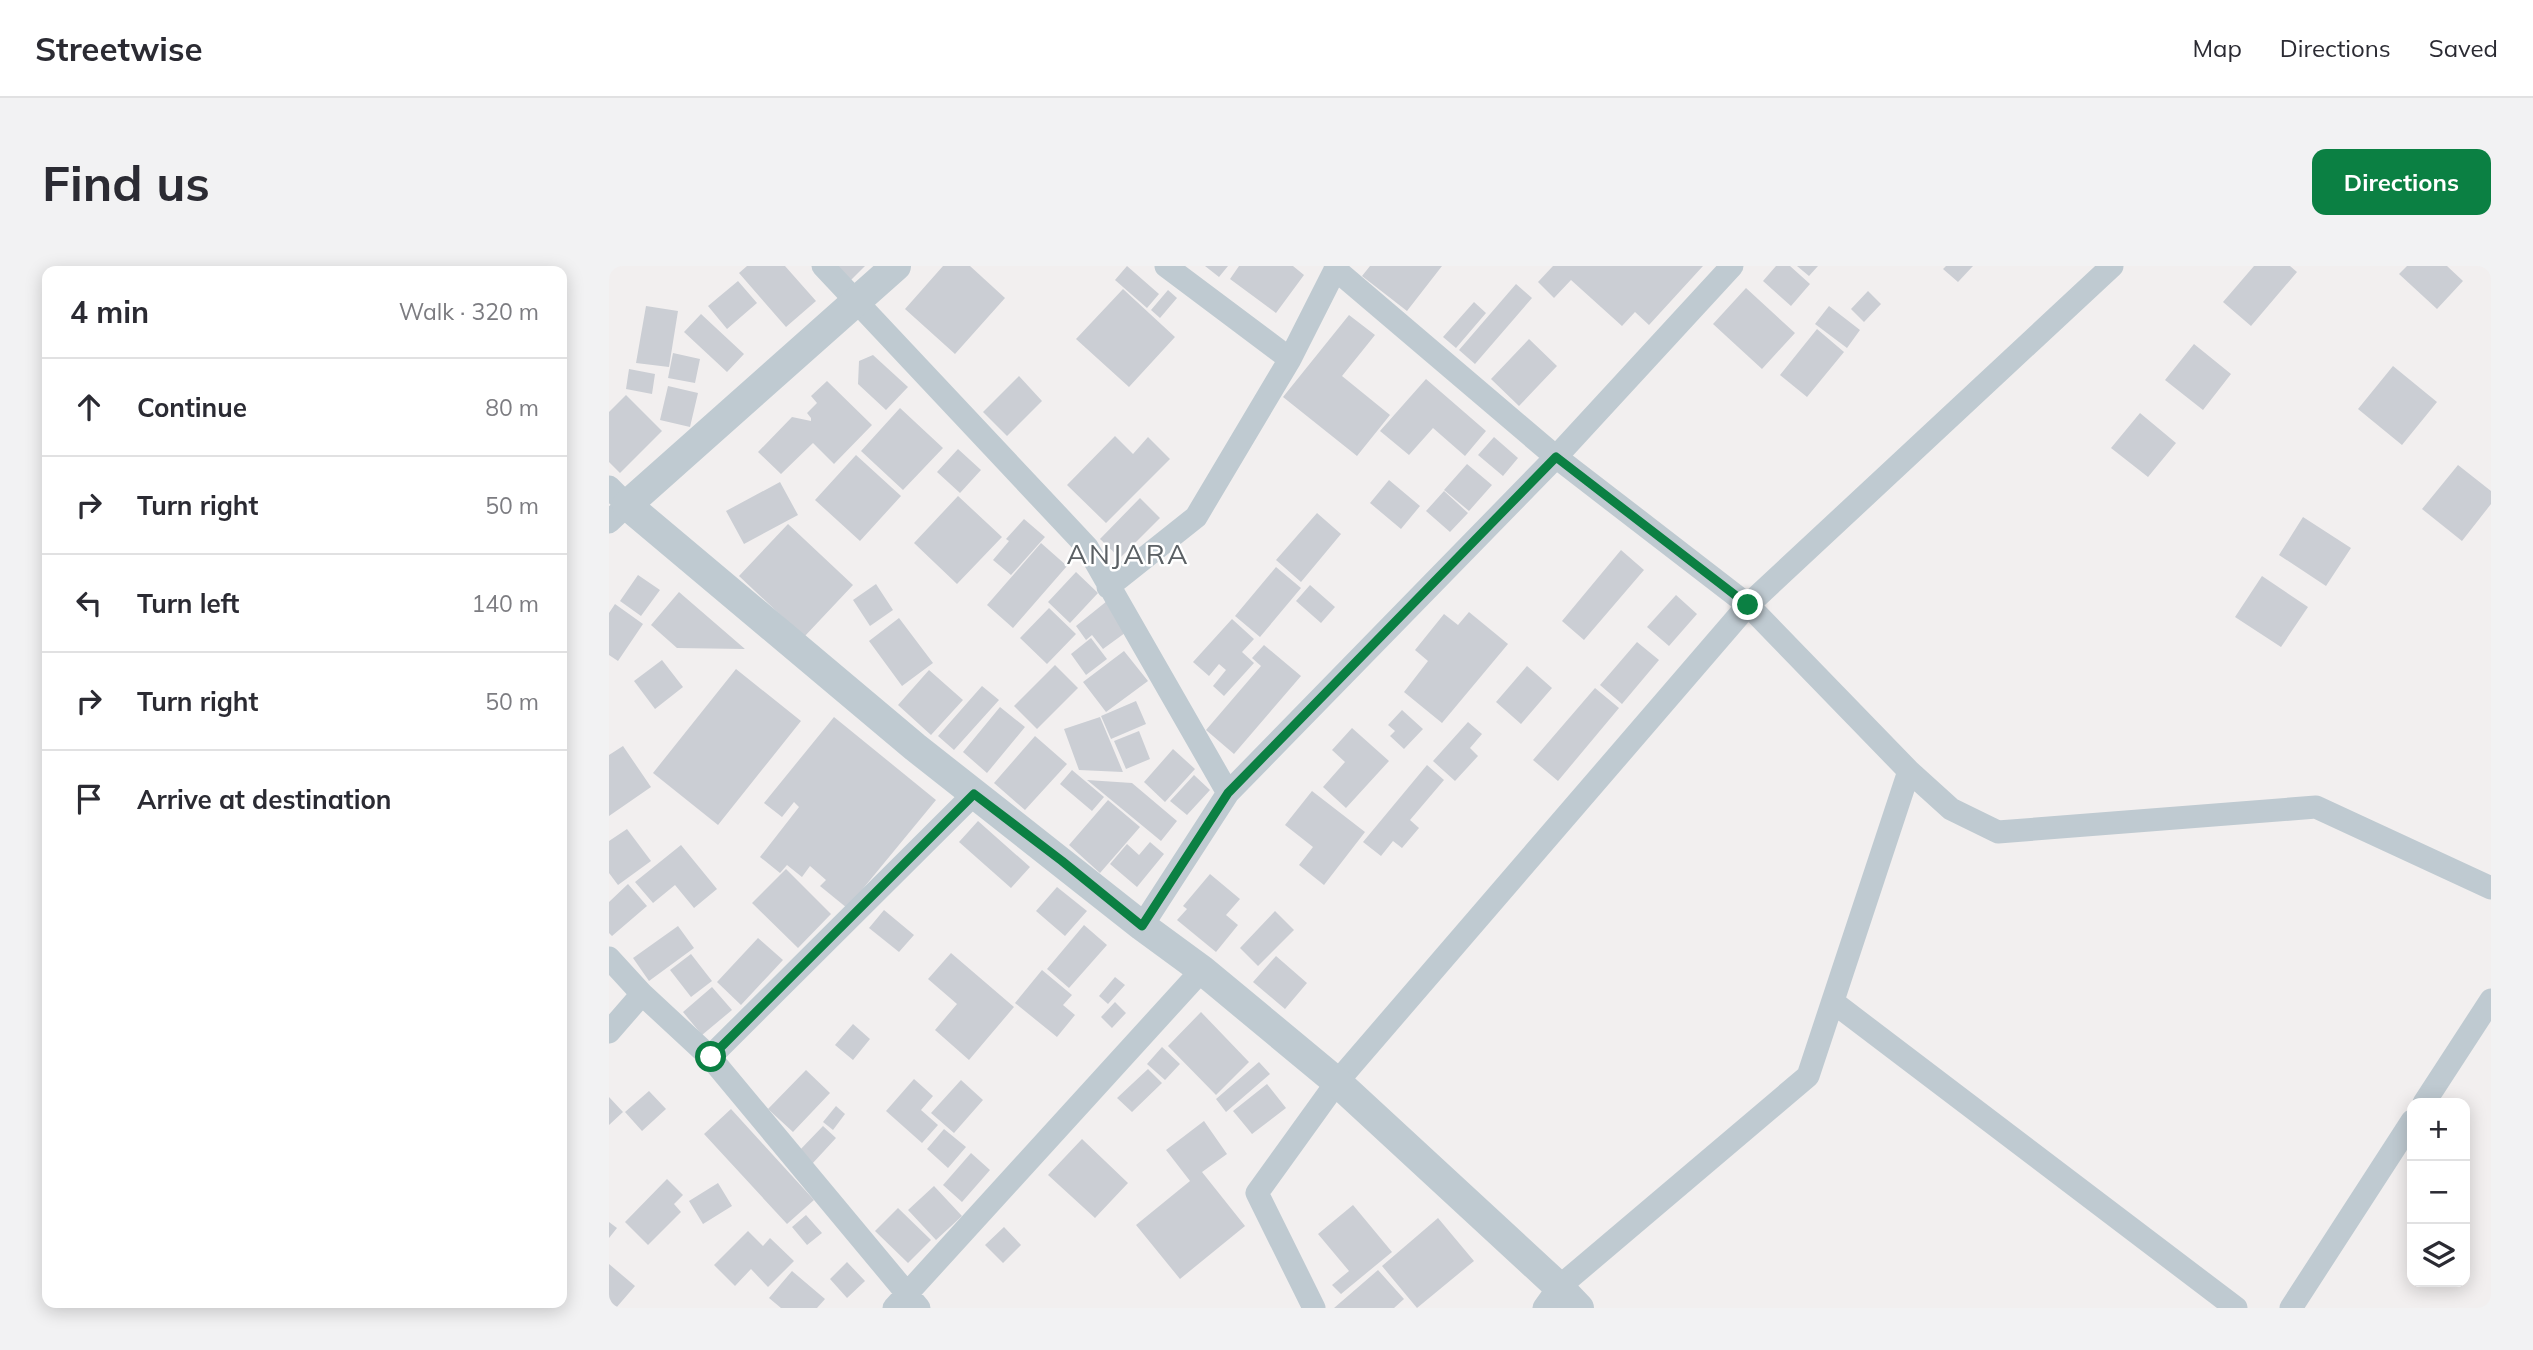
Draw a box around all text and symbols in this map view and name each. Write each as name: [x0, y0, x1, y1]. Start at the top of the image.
text: Streetwise: [35, 28, 203, 69]
text: Map: [2192, 33, 2242, 63]
text: Directions: [2280, 33, 2391, 63]
text: Saved: [2429, 33, 2498, 63]
button: Directions: [2312, 149, 2491, 215]
text: Find us: [42, 152, 210, 213]
text: 4 min: [70, 293, 149, 331]
text: Walk · 320 m: [399, 297, 539, 326]
icon: ahead: [70, 388, 108, 426]
text: Continue: [137, 391, 247, 424]
text: 80 m: [485, 393, 539, 422]
icon: right: [70, 486, 108, 524]
text: Turn right: [137, 489, 258, 522]
text: 50 m: [485, 491, 539, 520]
district label: ANJARA: [1067, 536, 1189, 571]
icon: left: [70, 584, 108, 622]
text: Turn left: [137, 587, 239, 620]
text: 140 m: [471, 589, 539, 618]
route end: [1732, 589, 1763, 620]
icon: right: [70, 682, 108, 720]
text: Turn right: [137, 685, 258, 718]
text: 50 m: [485, 687, 539, 716]
icon: arrive: [70, 780, 108, 818]
text: Arrive at destination: [137, 783, 392, 816]
route start: [695, 1041, 726, 1072]
map controls: [2407, 1098, 2470, 1287]
button: +: [2407, 1098, 2470, 1161]
button: −: [2407, 1161, 2470, 1224]
button: layers: [2407, 1224, 2470, 1287]

